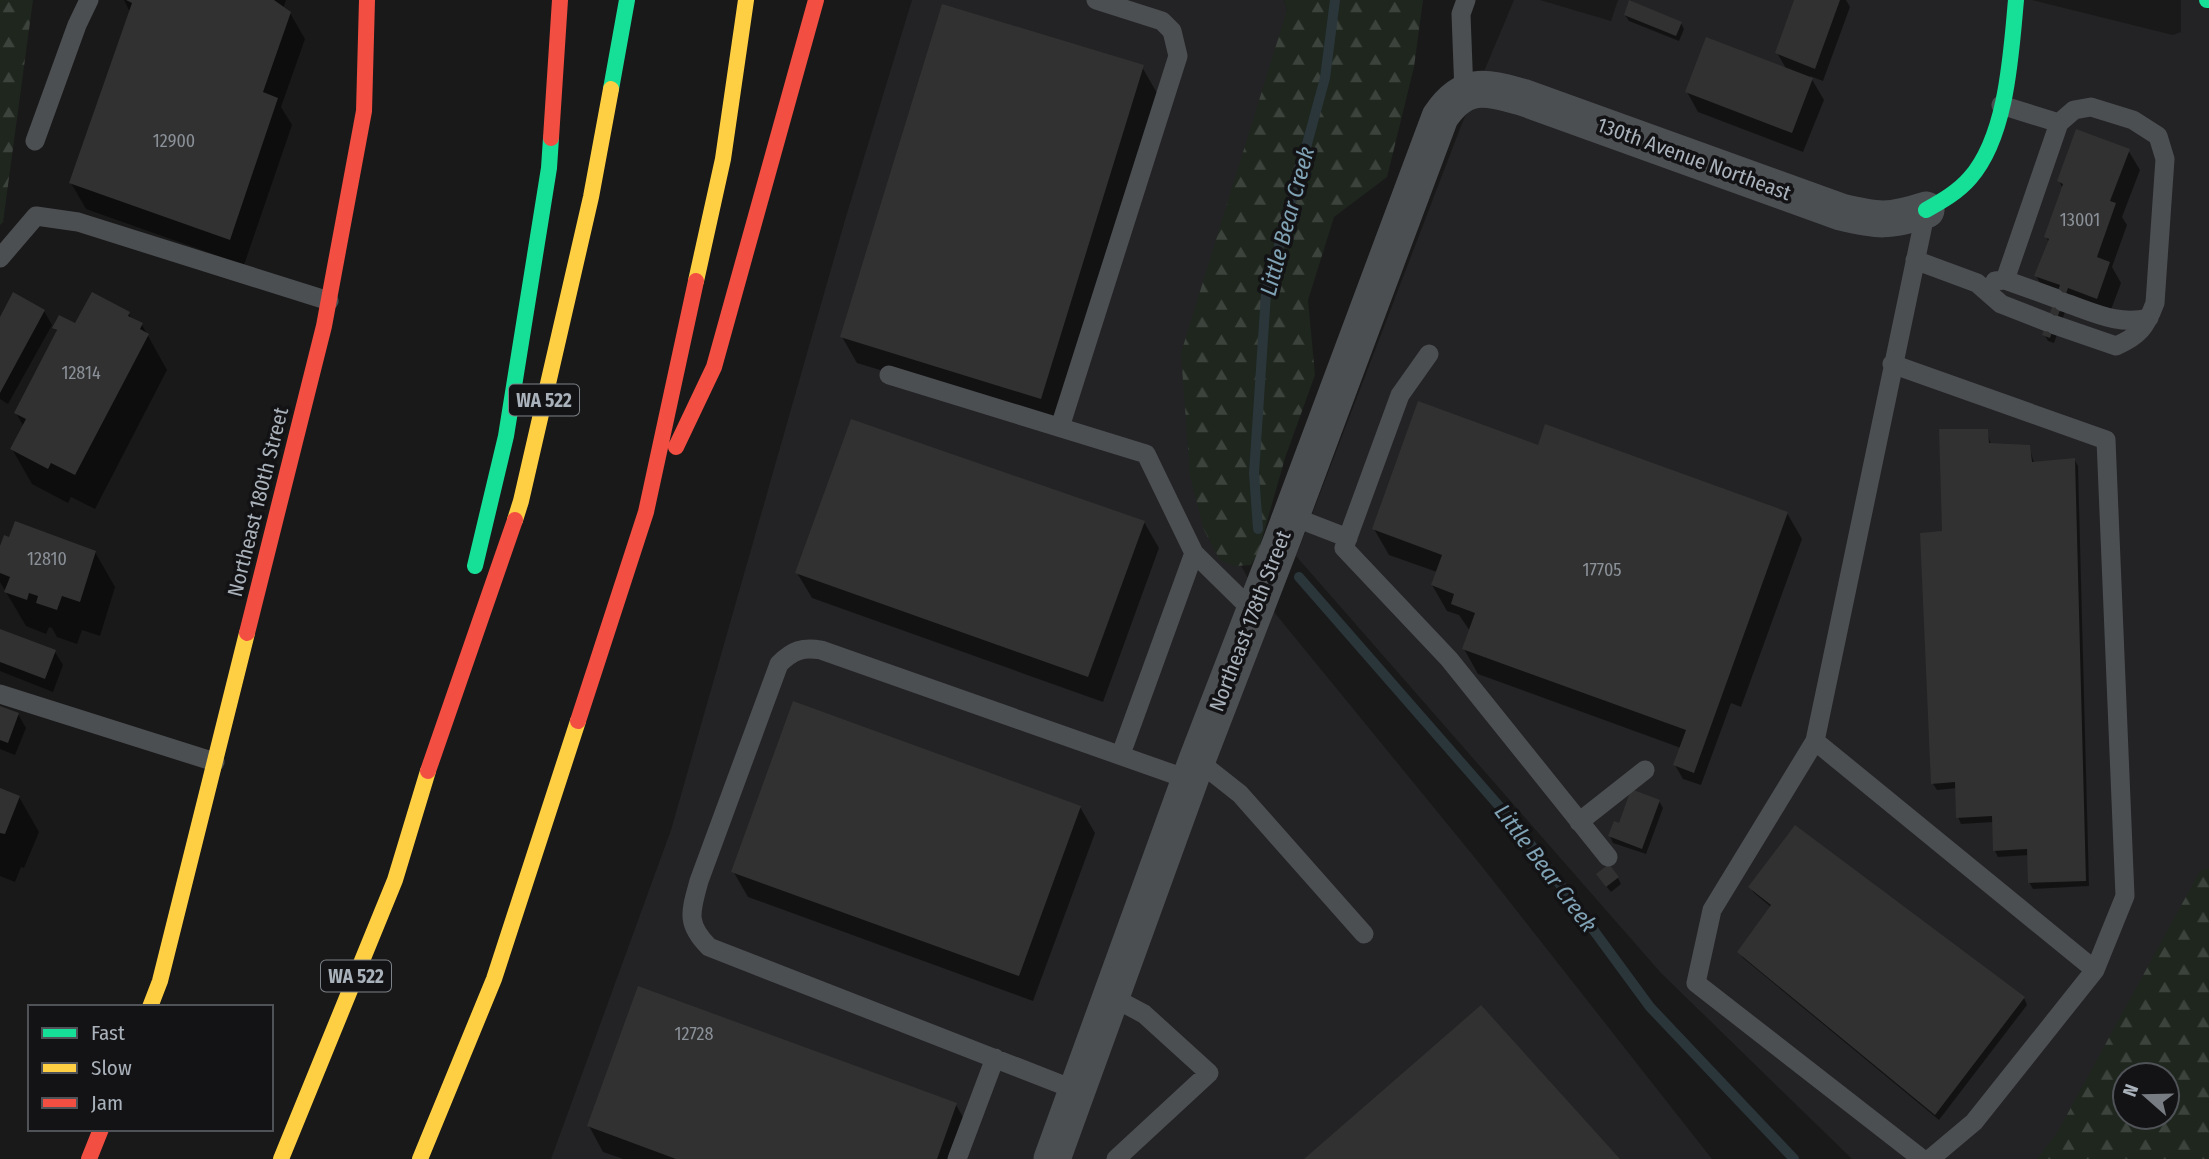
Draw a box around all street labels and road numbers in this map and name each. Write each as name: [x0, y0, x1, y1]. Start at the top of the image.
street label: 130th Avenue Northeast: [1593, 112, 1795, 206]
road number: WA 522: [509, 384, 579, 416]
street label: Northeast 180th Street: [222, 404, 294, 599]
street label: Northeast 178th Street: [1204, 527, 1296, 715]
road number: WA 522: [321, 960, 391, 992]

